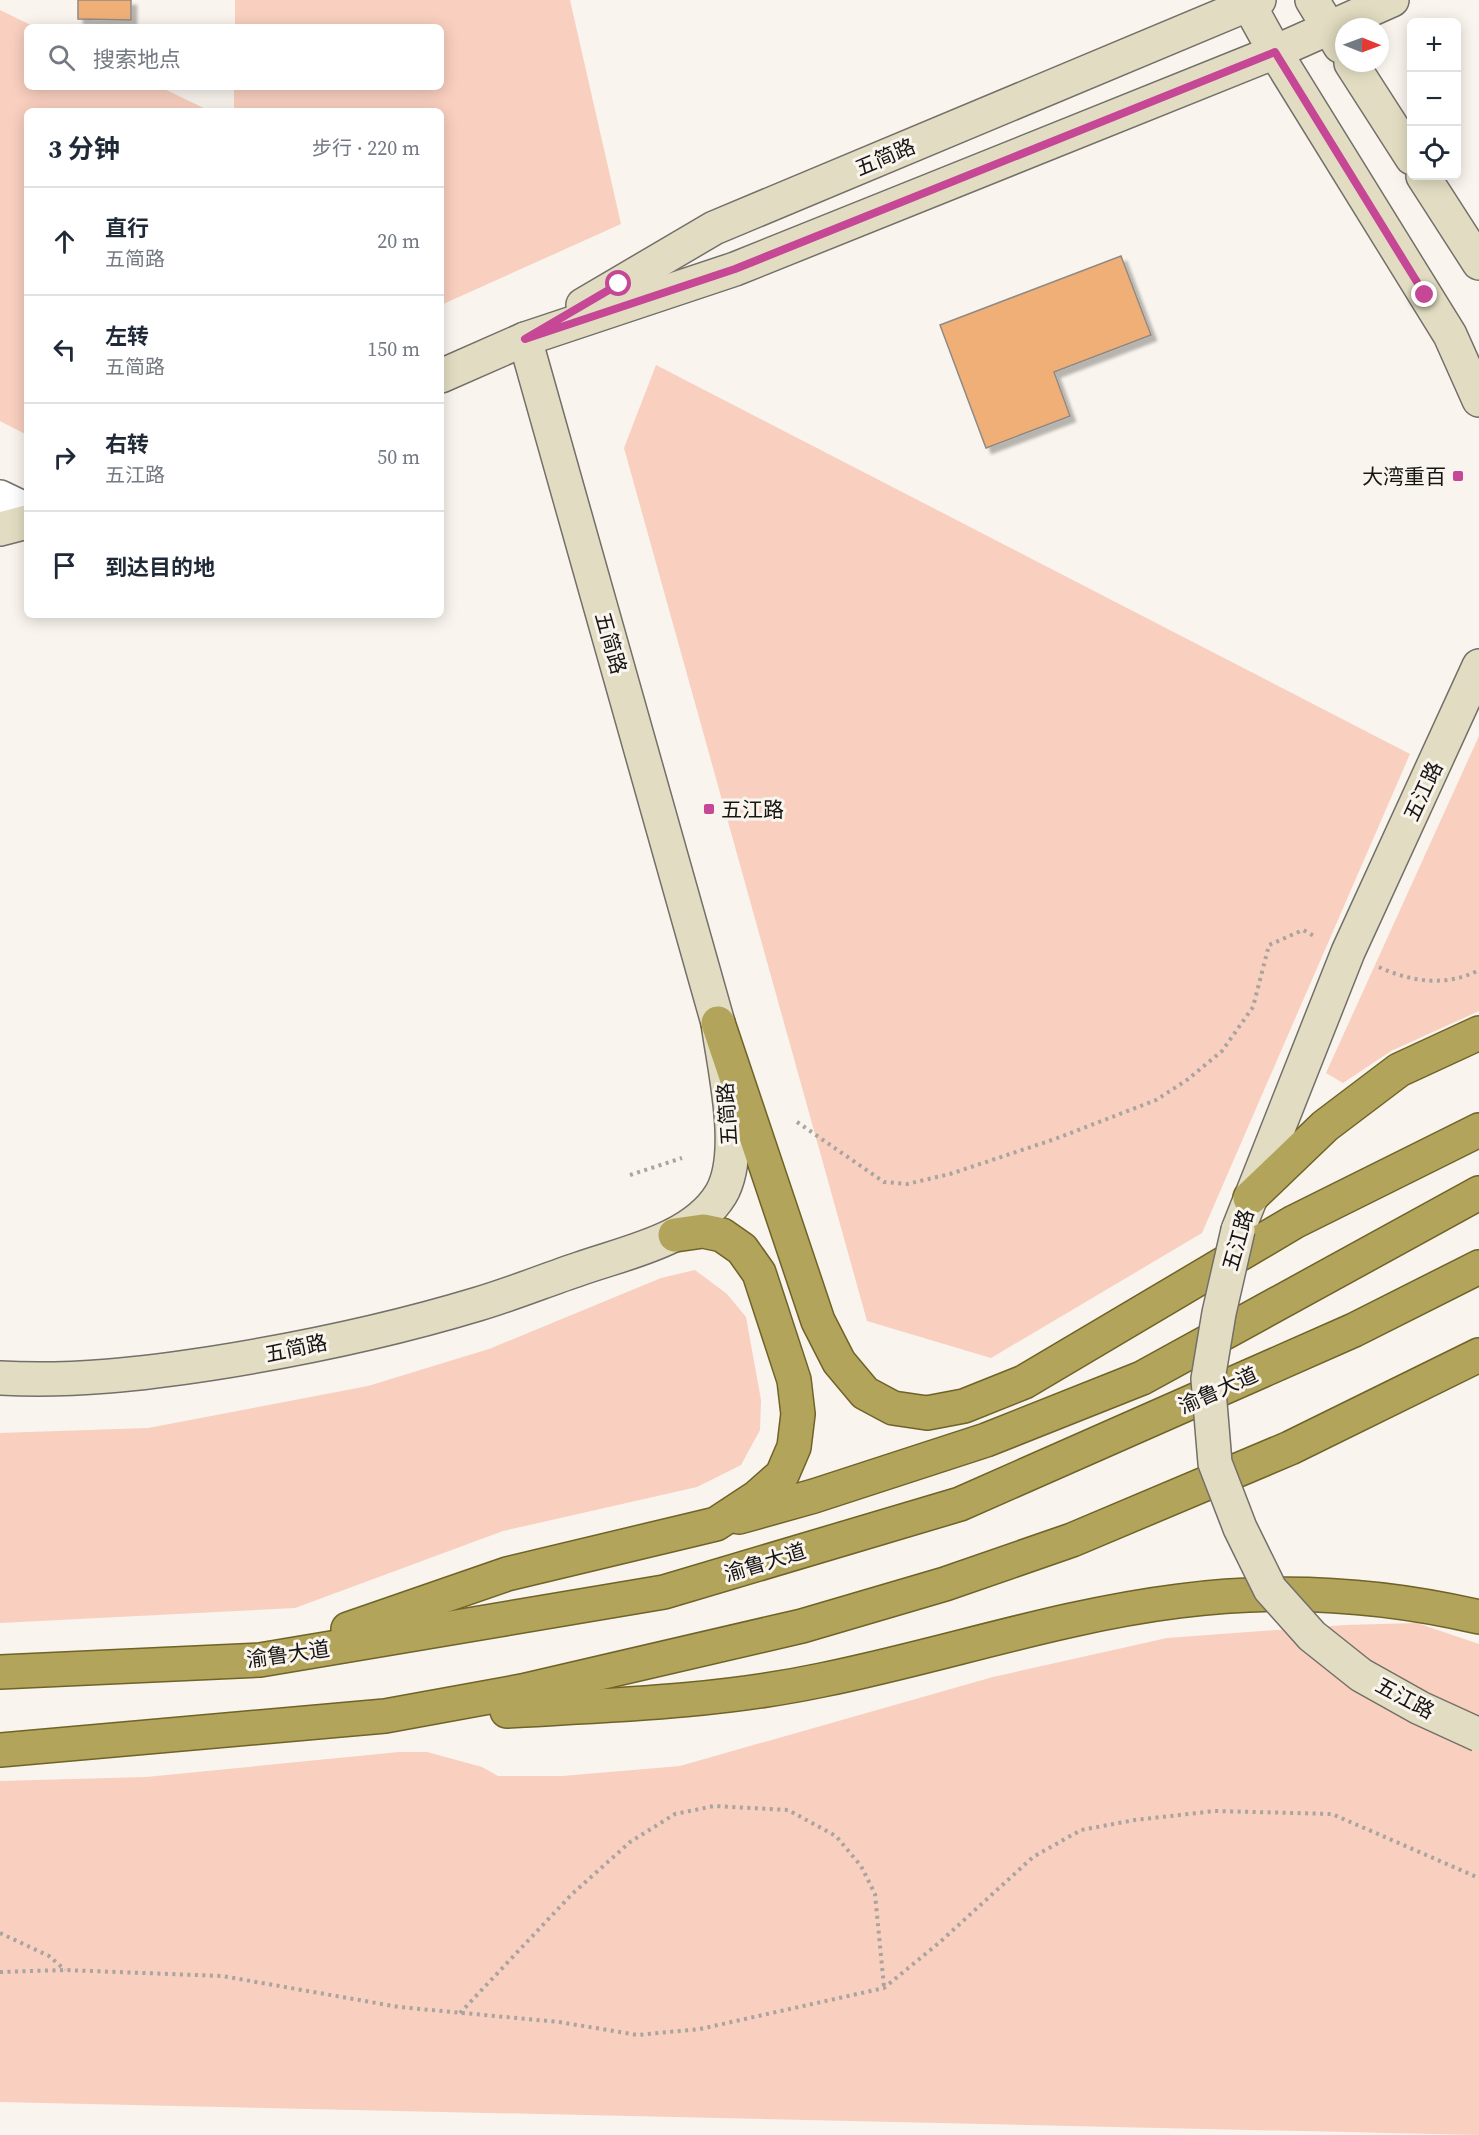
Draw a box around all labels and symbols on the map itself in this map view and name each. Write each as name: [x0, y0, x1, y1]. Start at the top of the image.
north arrow: [1335, 18, 1389, 72]
street label: 五简路: [850, 131, 920, 183]
route start: [605, 270, 631, 296]
route end: [1411, 281, 1437, 307]
place label: 大湾重百: [1362, 462, 1446, 491]
marker: 大湾重百: [1451, 469, 1465, 483]
street label: 五简路: [588, 609, 634, 677]
street label: 五江路: [1397, 756, 1449, 826]
place label: 五江路: [721, 795, 784, 824]
marker: 五江路: [702, 802, 716, 816]
street label: 五简路: [710, 1082, 744, 1146]
street label: 五江路: [1215, 1206, 1261, 1274]
street label: 五简路: [262, 1327, 330, 1369]
street label: 渝鲁大道: [1174, 1360, 1262, 1420]
street label: 渝鲁大道: [721, 1536, 809, 1588]
street label: 渝鲁大道: [244, 1634, 332, 1674]
street label: 五江路: [1370, 1670, 1440, 1726]

